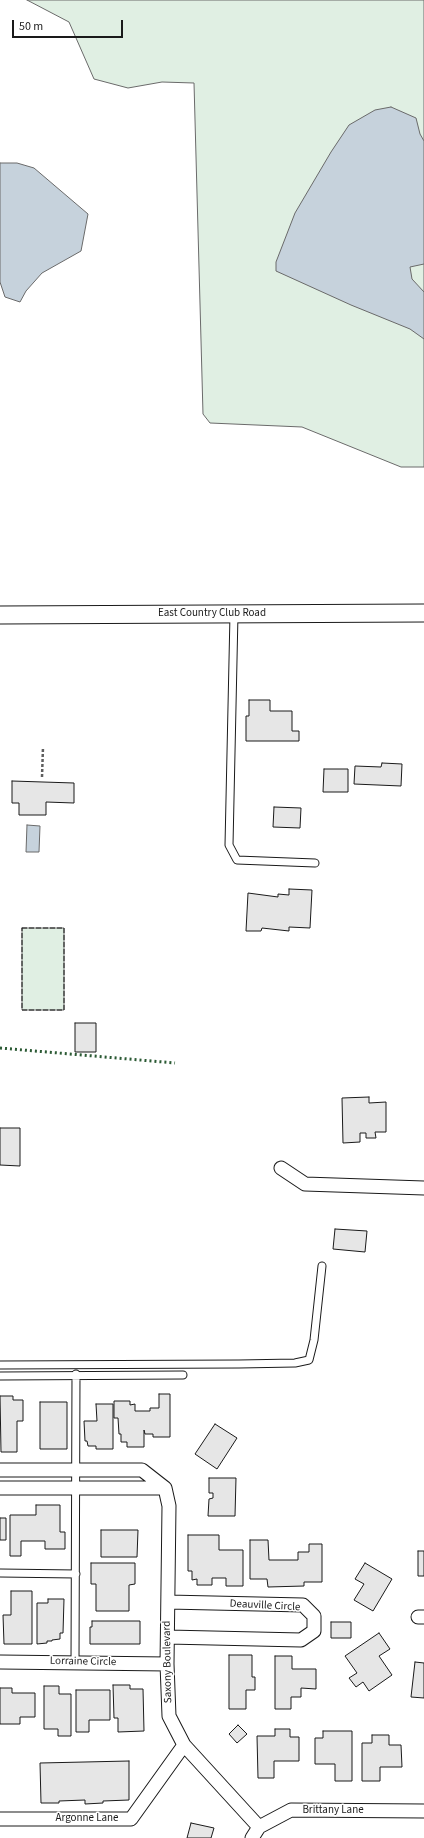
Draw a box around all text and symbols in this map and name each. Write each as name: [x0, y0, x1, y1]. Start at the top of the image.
scale bar: [14, 12, 125, 38]
text: 50 m: [19, 18, 43, 35]
street label: East Country Club Road: [158, 607, 266, 621]
street label: Deauville Circle: [229, 1598, 301, 1614]
street label: Saxony Boulevard: [161, 1621, 175, 1703]
street label: Lorraine Circle: [50, 1655, 116, 1669]
street label: Brittany Lane: [302, 1804, 364, 1818]
street label: Argonne Lane: [55, 1812, 119, 1826]

